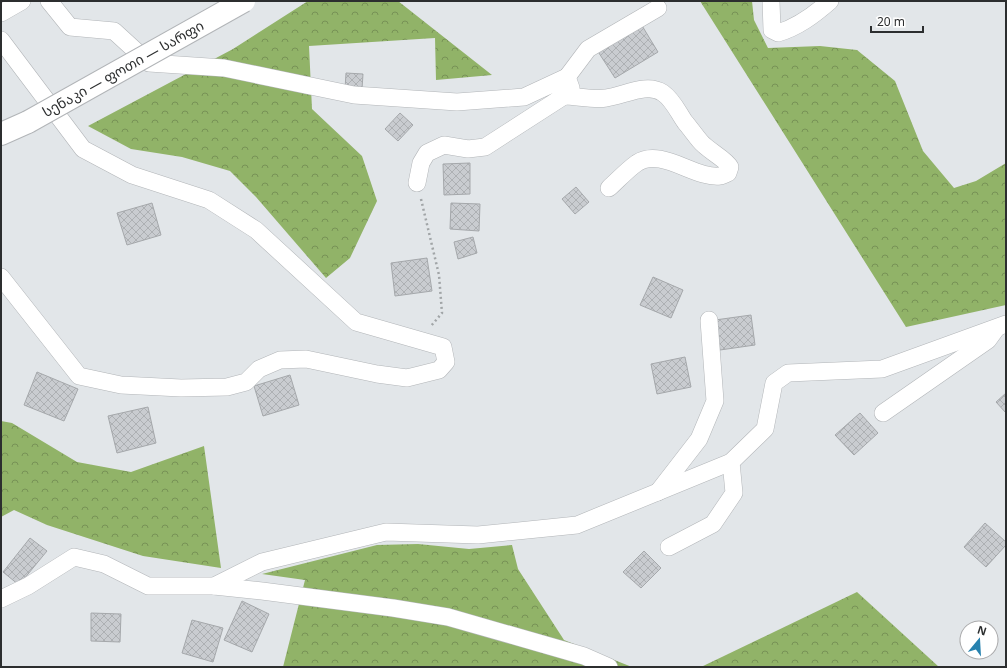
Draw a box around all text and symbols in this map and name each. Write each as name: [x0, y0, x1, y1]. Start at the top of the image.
scale bar: [871, 8, 923, 34]
text: 20 m: [877, 13, 905, 30]
street label: სენაკი — ფოთი — სარფი: [39, 15, 207, 121]
north arrow: [959, 620, 999, 660]
text: N: [976, 621, 989, 639]

